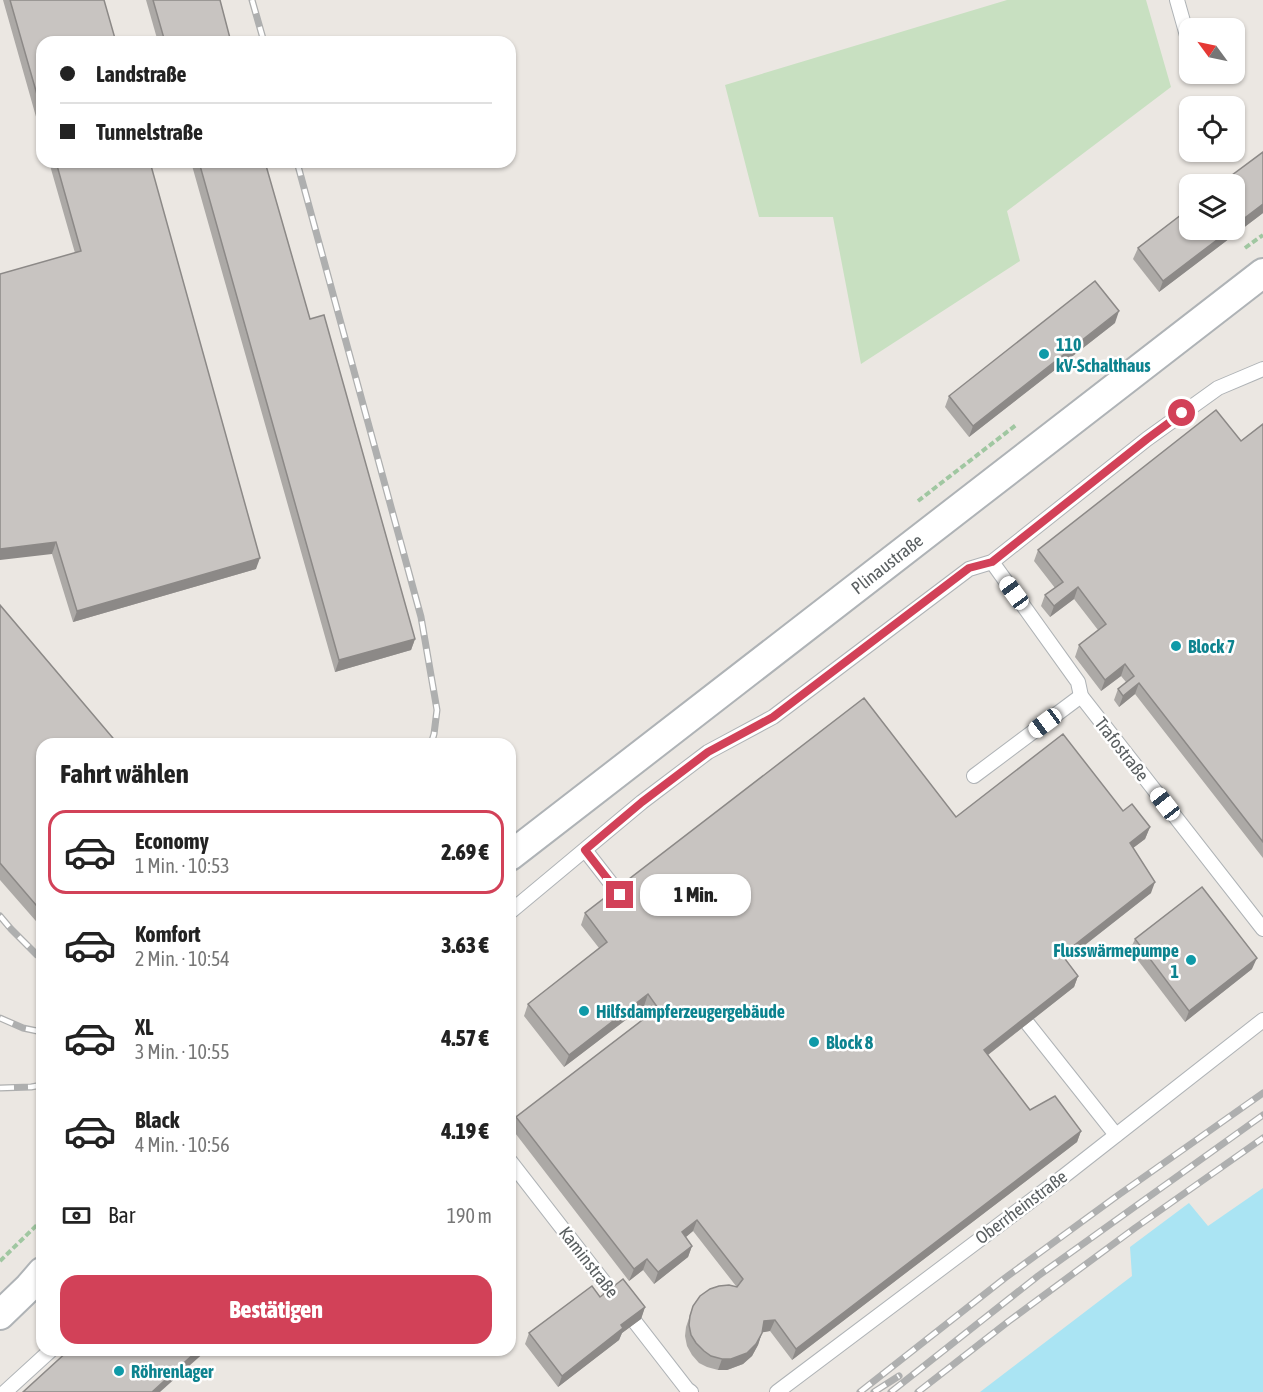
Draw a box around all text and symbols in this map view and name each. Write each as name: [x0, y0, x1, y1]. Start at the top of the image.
north arrow: [1179, 18, 1245, 84]
map controls: [1179, 18, 1245, 240]
text: Landstraße: [96, 61, 187, 87]
button: locate: [1179, 96, 1245, 162]
text: Tunnelstraße: [96, 119, 203, 145]
button: layers: [1179, 174, 1245, 240]
place label: 110 kV-Schalthaus: [1056, 334, 1151, 376]
marker: 110 kV-Schalthaus: [1037, 347, 1051, 361]
route start: [1168, 399, 1195, 426]
street label: Plinaustraße: [847, 530, 927, 598]
car: [996, 573, 1032, 613]
place label: Block 7: [1188, 636, 1235, 657]
marker: Block 7: [1169, 639, 1183, 653]
car: [1025, 705, 1065, 741]
street label: Trafostraße: [1091, 713, 1153, 785]
text: Fahrt wählen: [60, 758, 189, 789]
car: [1147, 784, 1183, 824]
icon: car: [63, 825, 117, 879]
text: Economy: [135, 828, 209, 854]
text: 2.69 €: [441, 839, 489, 865]
text: 1 Min. · 10:53: [135, 854, 230, 877]
callout: 1 Min.: [641, 874, 752, 916]
route end: [606, 881, 633, 908]
text: 1 Min.: [674, 883, 717, 906]
icon: car: [63, 918, 117, 972]
text: Komfort: [135, 921, 201, 947]
text: 3.63 €: [441, 932, 489, 958]
place label: Flusswärmepumpe 1: [1053, 940, 1179, 982]
text: 2 Min. · 10:54: [135, 947, 230, 970]
marker: Flusswärmepumpe 1: [1184, 953, 1198, 967]
place label: Hilfsdampferzeugergebäude: [596, 1001, 785, 1022]
marker: Hilfsdampferzeugergebäude: [577, 1004, 591, 1018]
icon: car: [63, 1011, 117, 1065]
text: XL: [135, 1014, 153, 1040]
text: 4.57 €: [441, 1025, 489, 1051]
place label: Block 8: [826, 1032, 874, 1053]
marker: Block 8: [807, 1035, 821, 1049]
text: 3 Min. · 10:55: [135, 1040, 230, 1063]
icon: car: [63, 1104, 117, 1158]
text: Black: [135, 1107, 179, 1133]
text: 4.19 €: [441, 1118, 489, 1144]
text: 4 Min. · 10:56: [135, 1133, 230, 1156]
street label: Oberrheinstraße: [971, 1166, 1071, 1248]
icon: cash: [60, 1199, 93, 1232]
text: Bar: [108, 1202, 135, 1228]
text: 190 m: [447, 1204, 492, 1227]
street label: Kaminstraße: [555, 1222, 623, 1302]
button: Bestätigen: [60, 1275, 492, 1344]
place label: Röhrenlager: [131, 1361, 214, 1382]
marker: Röhrenlager: [112, 1364, 126, 1378]

